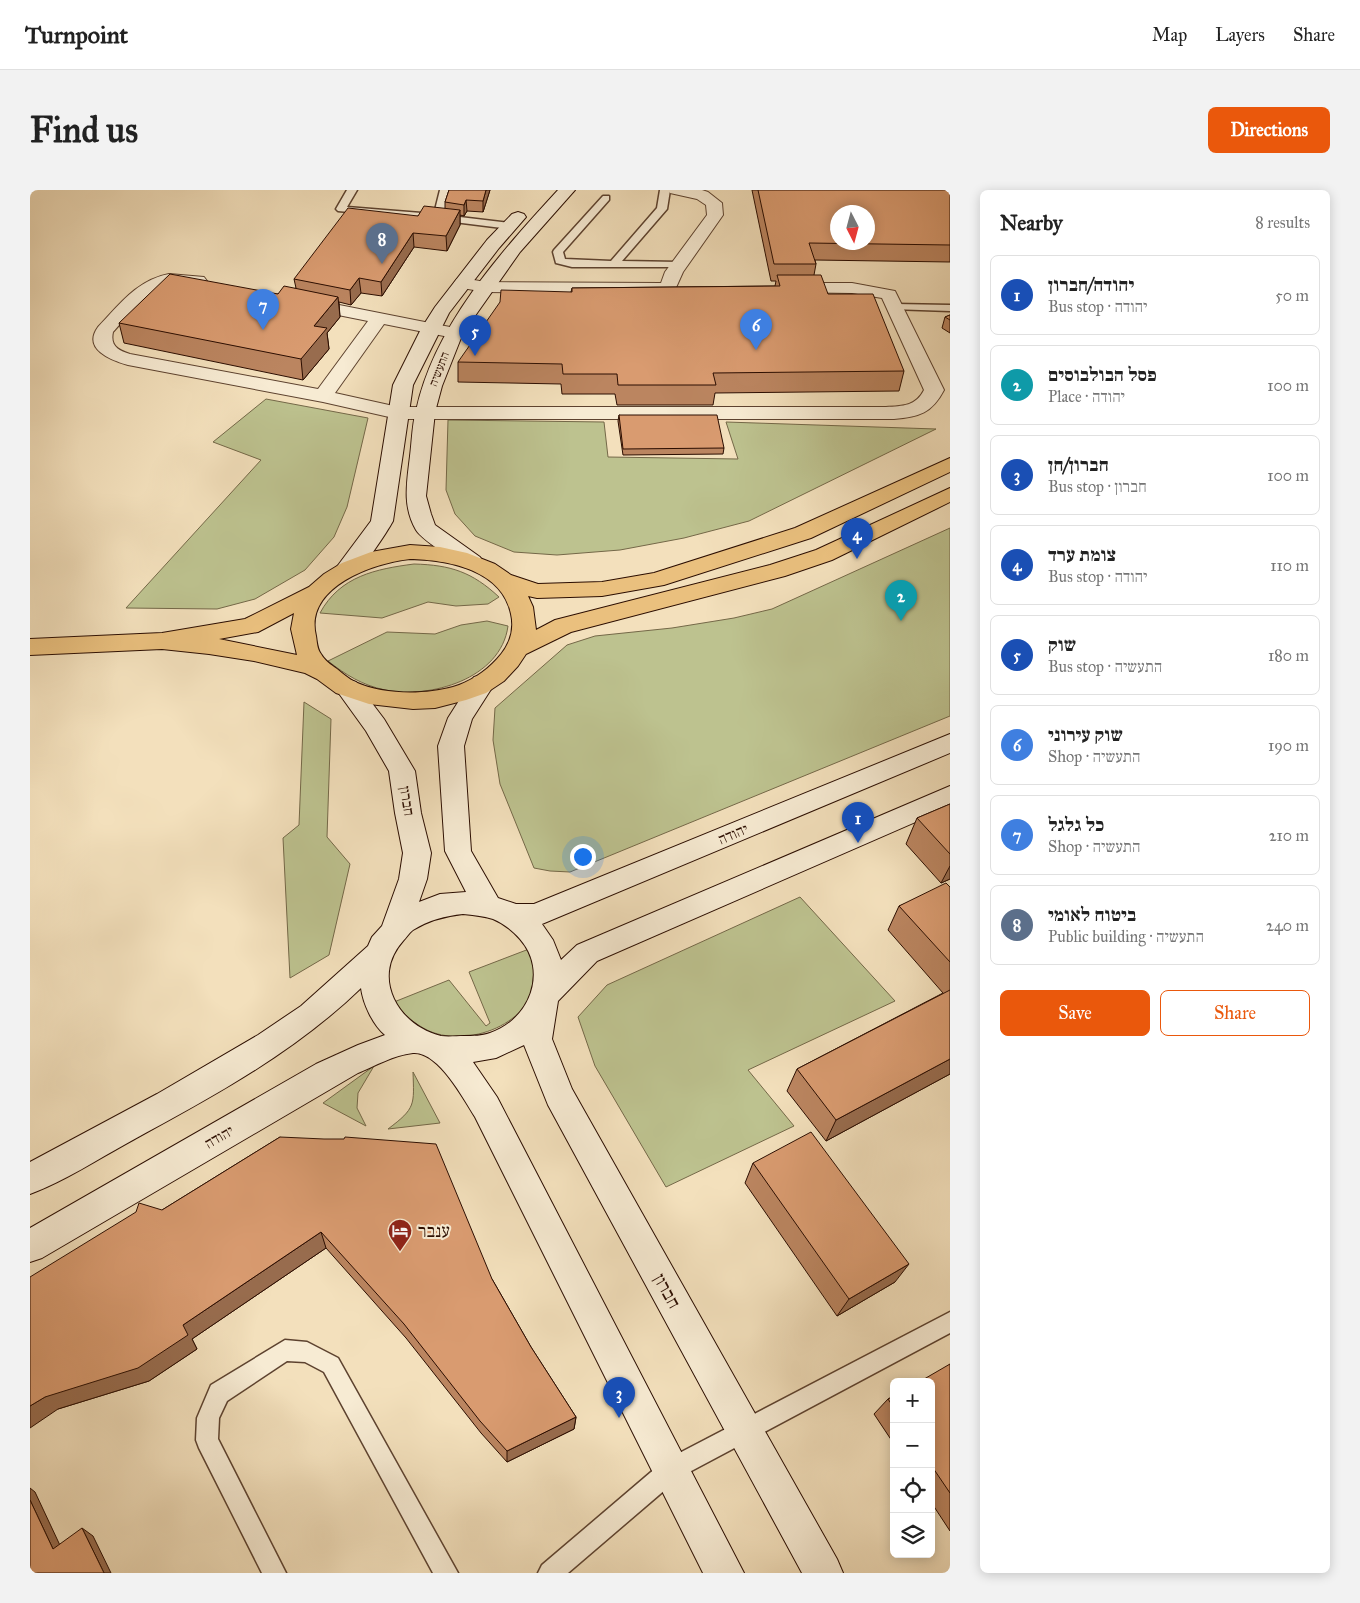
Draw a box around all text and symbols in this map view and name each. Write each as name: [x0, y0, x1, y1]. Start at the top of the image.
text: Turnpoint: [25, 20, 128, 50]
text: Map: [1152, 24, 1187, 46]
text: Layers: [1215, 24, 1265, 46]
text: Share: [1293, 24, 1335, 46]
button: Directions: [1208, 107, 1330, 153]
text: Find us: [30, 109, 138, 152]
north arrow: [830, 205, 875, 250]
text: Nearby: [1000, 210, 1063, 236]
text: 8 results: [1255, 213, 1310, 232]
pin: 8: [366, 223, 398, 264]
text: יהודה/חברון: [1048, 273, 1134, 296]
text: 1: [1014, 286, 1020, 305]
text: 50 m: [1275, 286, 1309, 305]
pin: 7: [247, 289, 279, 330]
text: Bus stop · יהודה: [1048, 297, 1147, 316]
pin: 6: [740, 309, 772, 350]
pin: 5: [459, 315, 491, 356]
street label: התעשיה: [426, 350, 452, 388]
text: פסל הבולבוסים: [1048, 363, 1157, 386]
text: 2: [1013, 376, 1021, 395]
text: 100 m: [1267, 376, 1309, 395]
text: Place · יהודה: [1048, 387, 1125, 406]
text: חברון/חן: [1048, 453, 1109, 476]
text: 3: [1014, 466, 1020, 485]
text: 100 m: [1267, 466, 1309, 485]
text: Bus stop · חברון: [1048, 477, 1147, 496]
pin: 4: [841, 518, 873, 559]
text: צומת ערד: [1048, 543, 1116, 566]
text: 4: [1013, 556, 1021, 575]
text: 110 m: [1270, 556, 1309, 575]
text: Bus stop · יהודה: [1048, 567, 1147, 586]
pin: 2: [885, 580, 917, 621]
text: שוק: [1048, 633, 1076, 656]
text: 5: [1013, 646, 1021, 665]
text: 180 m: [1268, 646, 1309, 665]
text: Bus stop · התעשיה: [1048, 657, 1162, 676]
text: שוק עירוני: [1048, 723, 1123, 746]
text: 6: [1013, 736, 1021, 755]
text: 190 m: [1268, 736, 1309, 755]
text: Shop · התעשיה: [1048, 747, 1140, 766]
street label: חברון: [396, 785, 418, 817]
pin: 1: [842, 802, 874, 843]
text: כל גלגל: [1048, 813, 1104, 836]
street label: יהודה: [715, 820, 751, 848]
text: 7: [1013, 826, 1021, 845]
text: 210 m: [1269, 826, 1309, 845]
text: Shop · התעשיה: [1048, 837, 1140, 856]
your location: [570, 844, 596, 870]
text: ביטוח לאומי: [1048, 903, 1136, 926]
text: 8: [1013, 916, 1021, 935]
text: 240 m: [1266, 916, 1309, 935]
text: Public building · התעשיה: [1048, 927, 1204, 946]
button: Save: [1000, 990, 1150, 1036]
button: Share: [1160, 990, 1310, 1036]
street label: יהודה: [201, 1121, 237, 1153]
hotel icon: ענבר: [387, 1218, 413, 1252]
place label: ענבר: [418, 1220, 450, 1242]
street label: חברון: [649, 1270, 685, 1312]
pin: 3: [603, 1377, 635, 1418]
map controls: [890, 1378, 935, 1558]
button: +: [890, 1378, 935, 1423]
button: −: [890, 1423, 935, 1468]
button: locate: [890, 1468, 935, 1513]
button: layers: [890, 1513, 935, 1558]

